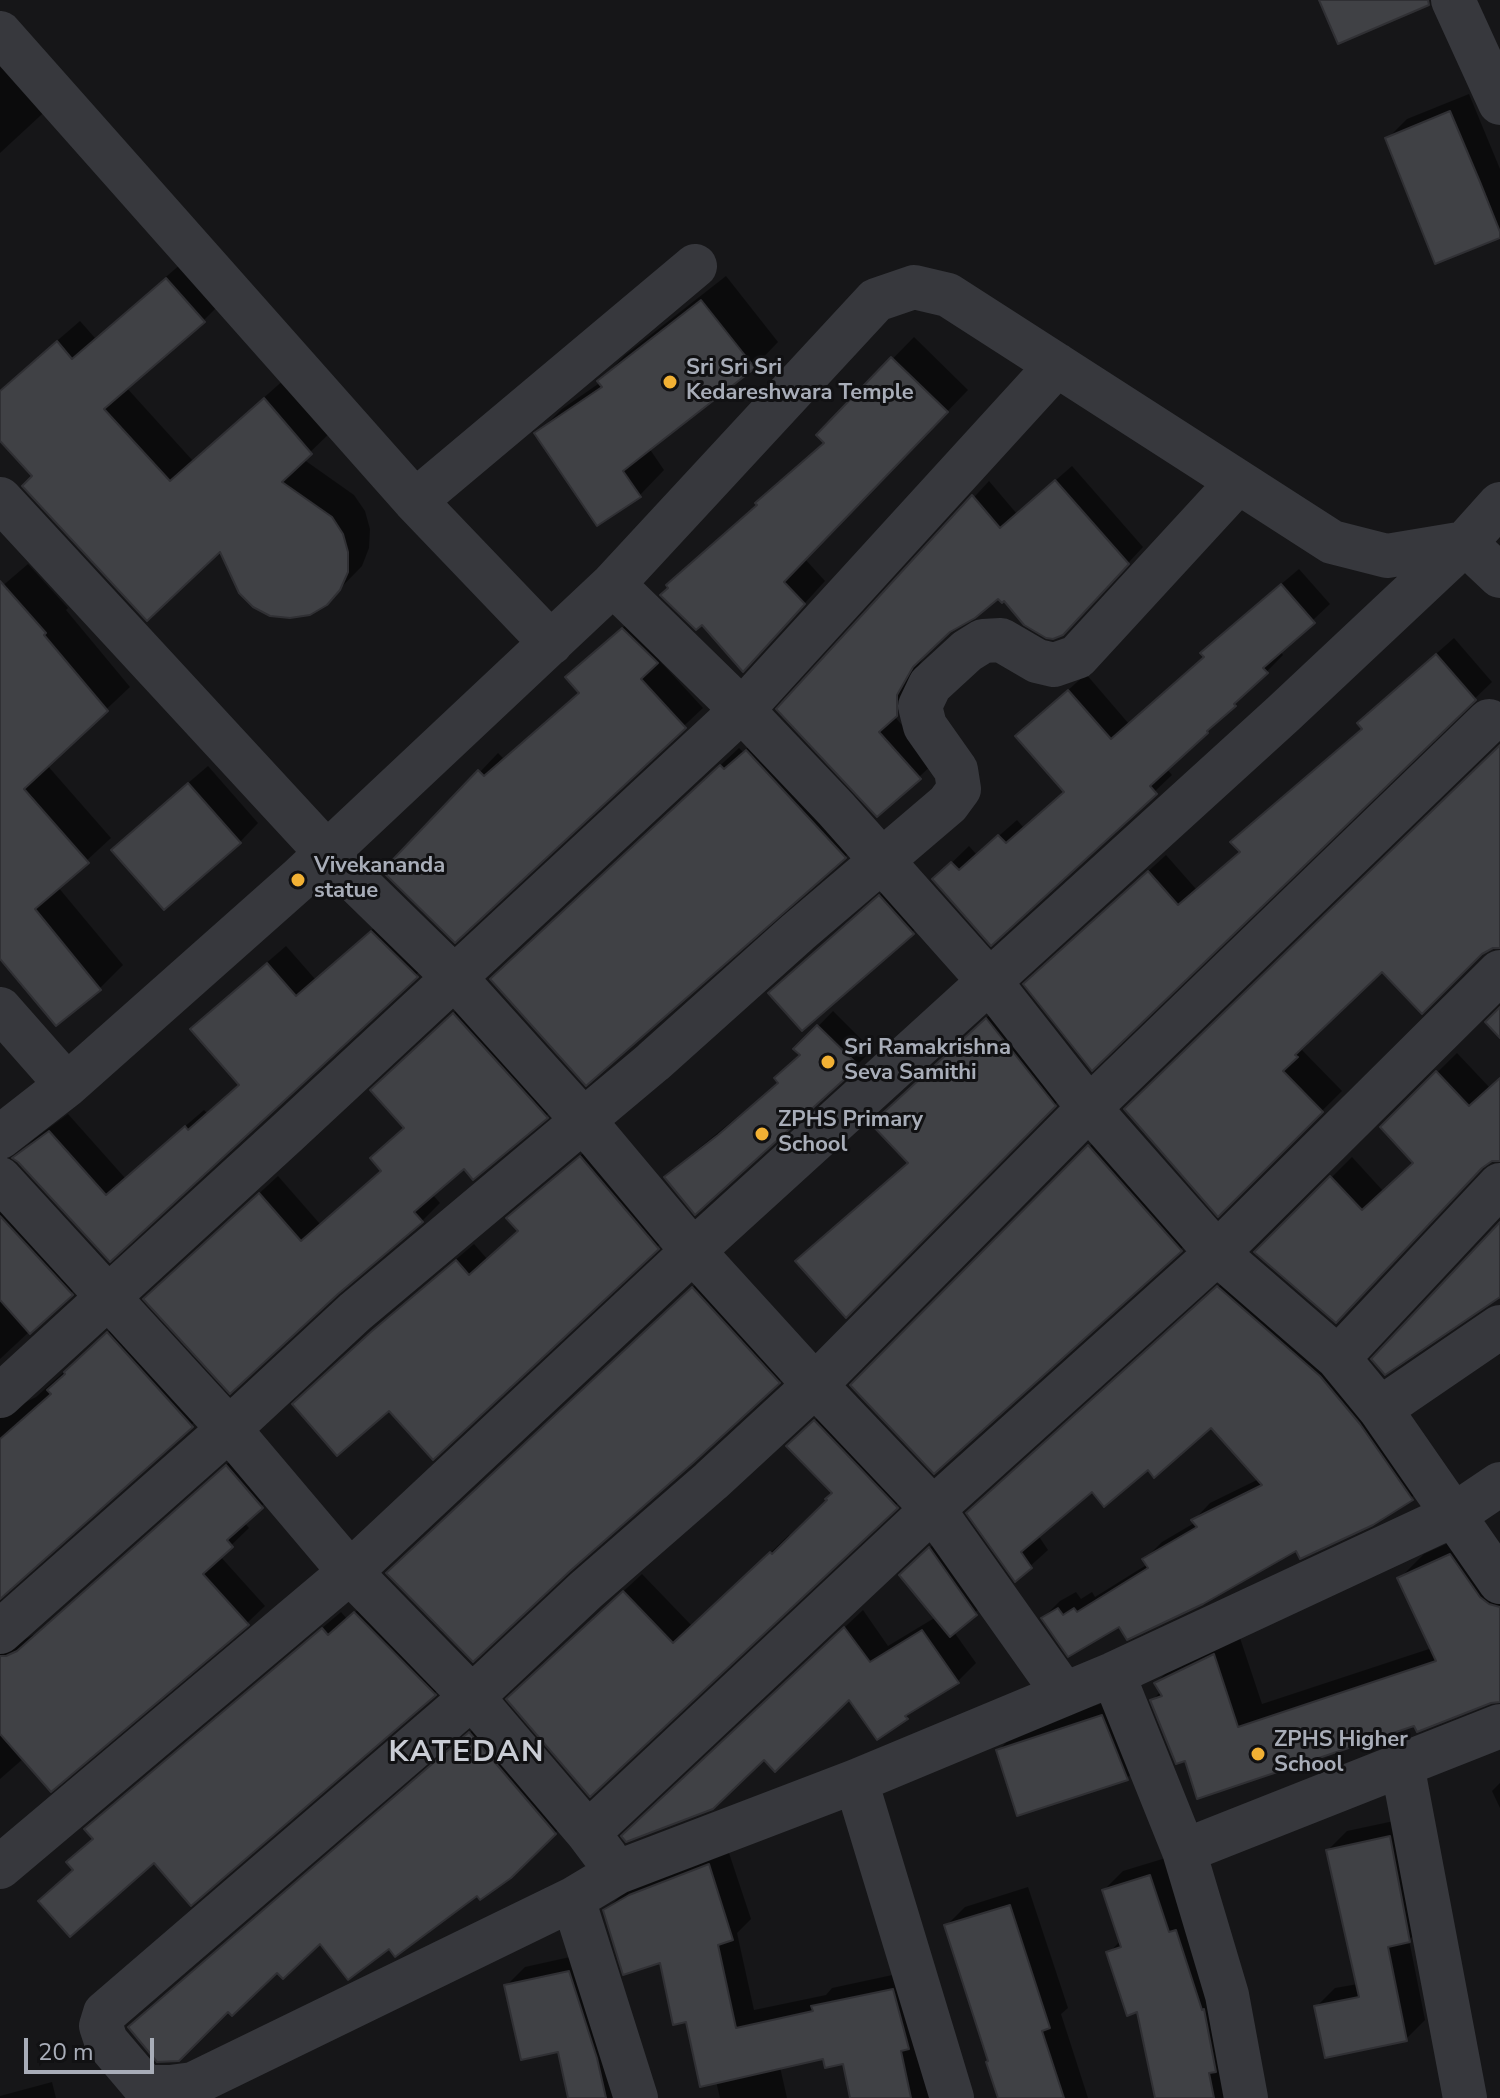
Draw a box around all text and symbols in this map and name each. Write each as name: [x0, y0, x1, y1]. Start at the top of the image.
place label: Sri Sri Sri Kedareshwara Temple: [686, 356, 914, 408]
marker: Sri Sri Sri Kedareshwara Temple: [661, 373, 679, 391]
place label: Vivekananda statue: [314, 854, 445, 906]
marker: Vivekananda statue: [289, 871, 307, 889]
place label: Sri Ramakrishna Seva Samithi: [844, 1036, 1011, 1088]
marker: Sri Ramakrishna Seva Samithi: [819, 1053, 837, 1071]
place label: ZPHS Primary School: [778, 1108, 923, 1160]
marker: ZPHS Primary School: [753, 1125, 771, 1143]
place label: ZPHS Higher School: [1274, 1728, 1408, 1780]
district label: KATEDAN: [389, 1736, 545, 1772]
marker: ZPHS Higher School: [1249, 1745, 1267, 1763]
scale bar: [28, 2022, 158, 2072]
text: 20 m: [38, 2036, 94, 2068]

